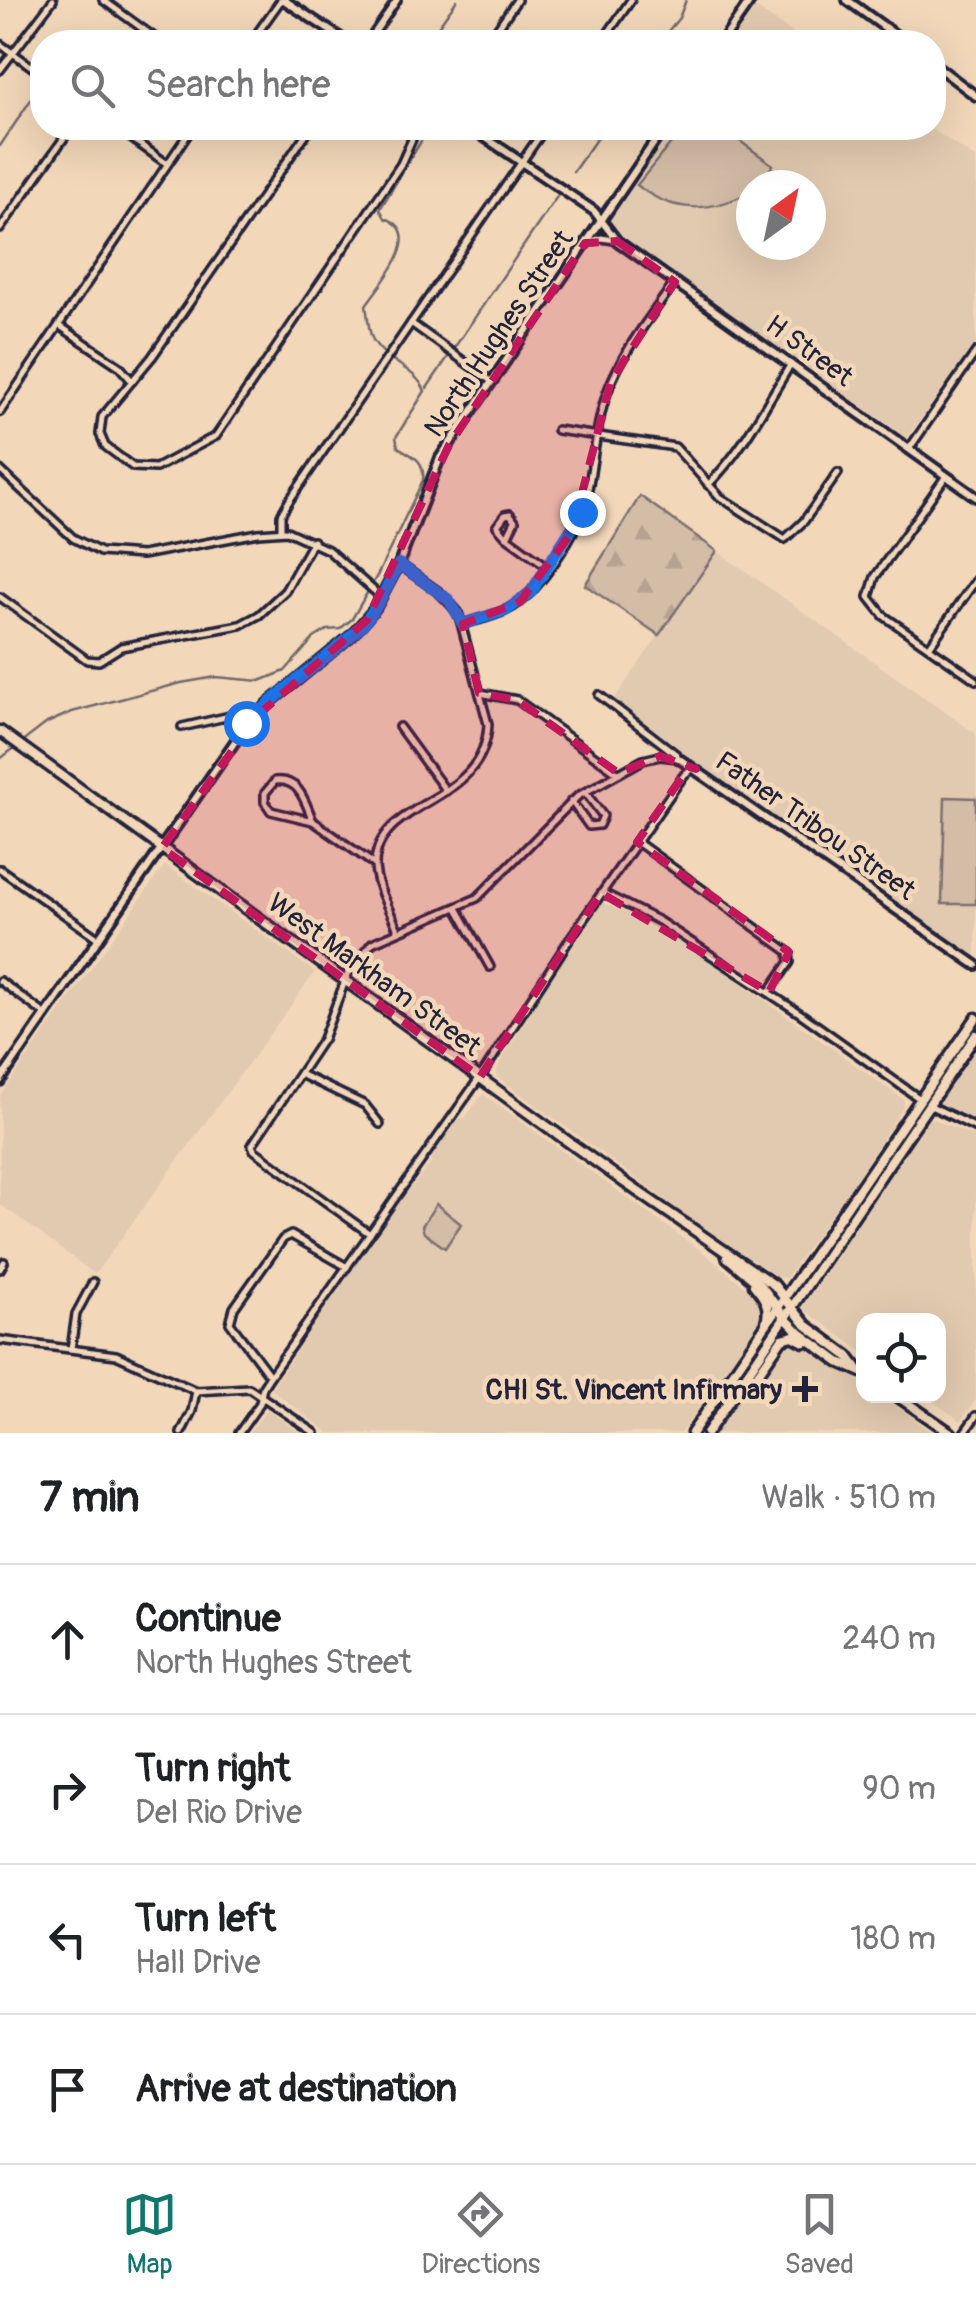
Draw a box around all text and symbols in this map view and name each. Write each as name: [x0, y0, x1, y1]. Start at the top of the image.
search box: [30, 30, 946, 140]
icon: search: [65, 58, 120, 113]
text: Search here: [145, 61, 331, 109]
north arrow: [736, 170, 826, 260]
street label: North Hughes Street: [417, 223, 582, 444]
street label: H Street: [758, 308, 860, 395]
route end: [560, 490, 606, 536]
route start: [224, 701, 270, 747]
street label: Father Tribou Street: [708, 744, 923, 909]
street label: West Markham Street: [260, 886, 488, 1065]
map controls: [856, 1313, 946, 1403]
button: locate: [856, 1313, 946, 1403]
place label: CHI St. Vincent Infirmary: [486, 1373, 782, 1408]
marker: CHI St. Vincent Infirmary: [792, 1376, 818, 1402]
text: 7 min: [40, 1472, 139, 1524]
text: Walk · 510 m: [762, 1478, 936, 1518]
text: Continue: [135, 1595, 281, 1643]
icon: ahead: [40, 1612, 95, 1667]
text: 240 m: [842, 1619, 936, 1659]
text: North Hughes Street: [135, 1643, 412, 1683]
text: Turn right: [135, 1745, 290, 1793]
icon: right: [40, 1762, 95, 1817]
text: 90 m: [862, 1769, 936, 1809]
text: Del Rio Drive: [135, 1793, 302, 1833]
text: Turn left: [135, 1895, 276, 1943]
icon: left: [40, 1912, 95, 1967]
text: 180 m: [850, 1919, 936, 1959]
text: Hall Drive: [135, 1943, 261, 1983]
icon: arrive: [40, 2062, 95, 2117]
text: Arrive at destination: [135, 2065, 457, 2113]
tab: Map: [122, 2187, 177, 2282]
tab: Directions: [421, 2187, 540, 2282]
tab: Saved: [784, 2187, 854, 2282]

